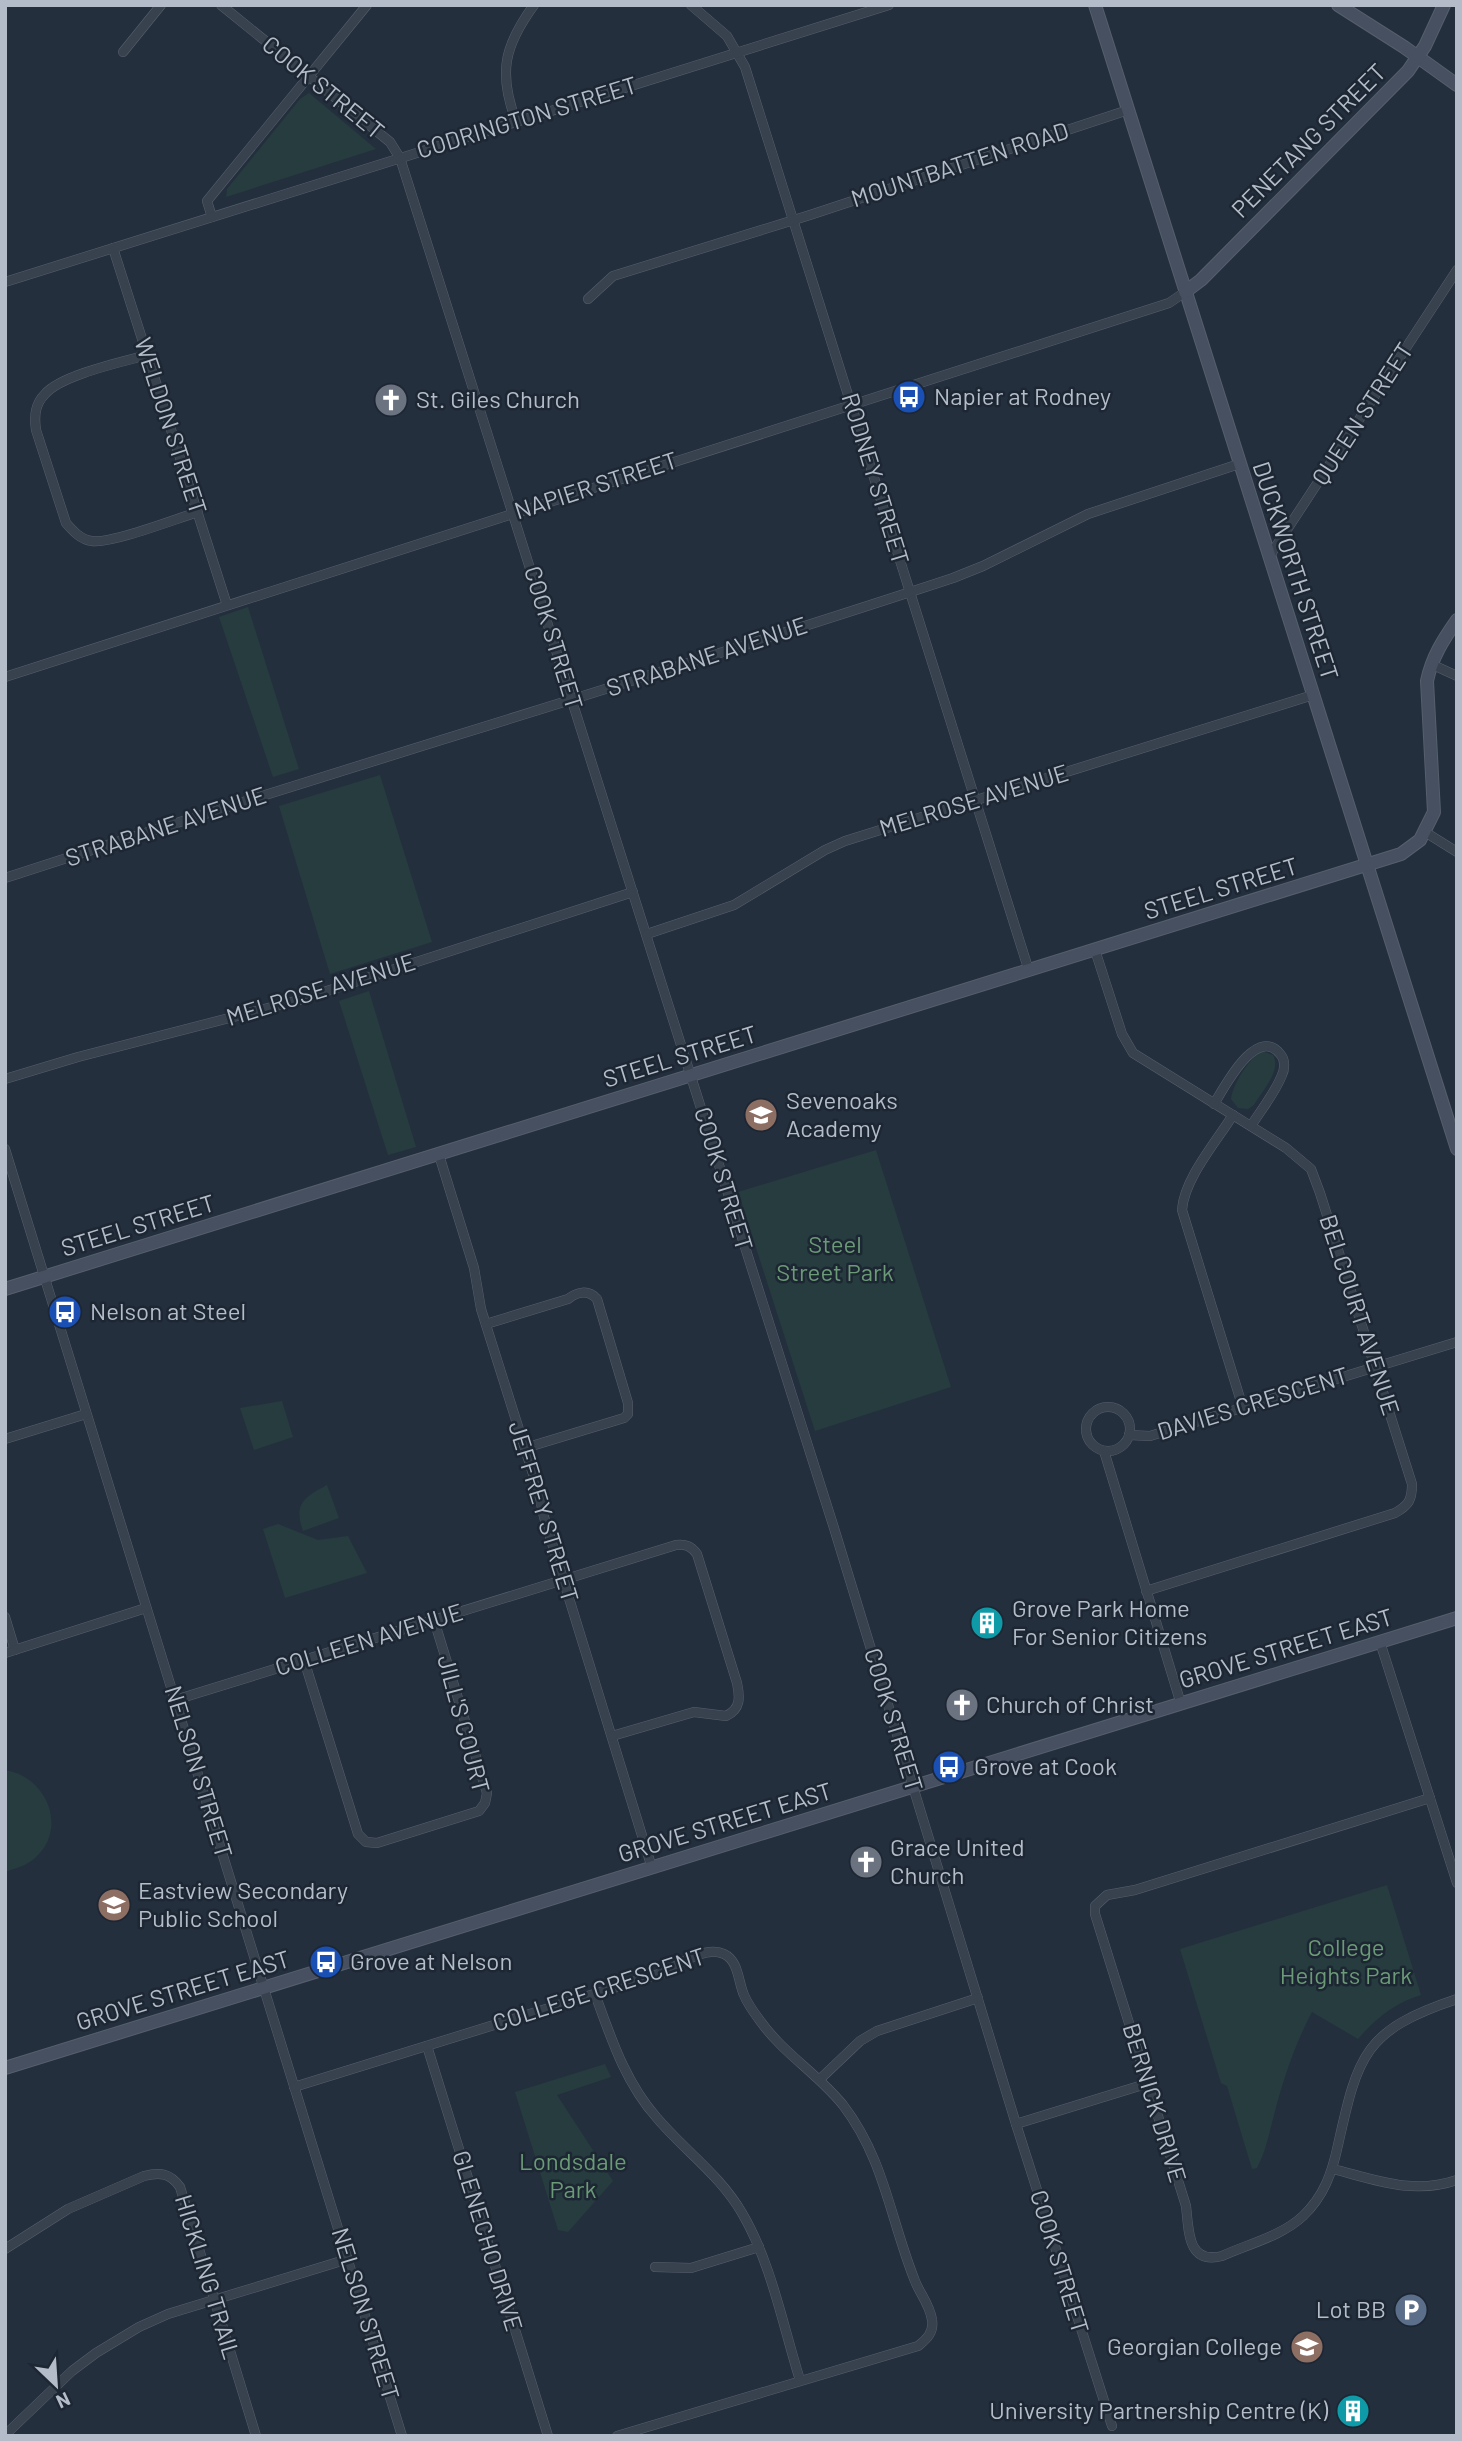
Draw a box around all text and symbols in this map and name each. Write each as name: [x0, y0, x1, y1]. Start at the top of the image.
street label: COOK STREET: [257, 29, 391, 145]
street label: PENETANG STREET: [1225, 57, 1391, 223]
street label: CODRINGTON STREET: [413, 69, 640, 164]
street label: MOUNTBATTEN ROAD: [847, 115, 1072, 212]
street label: WELDON STREET: [129, 333, 214, 518]
street label: QUEEN STREET: [1305, 337, 1419, 490]
bus stop icon: Napier at Rodney: [890, 378, 928, 416]
church icon: St. Giles Church: [372, 381, 410, 419]
place label: Napier at Rodney: [934, 381, 1111, 410]
place label: St. Giles Church: [416, 384, 580, 413]
street label: RODNEY STREET: [837, 389, 916, 568]
street label: NAPIER STREET: [510, 445, 681, 525]
street label: DUCKWORTH STREET: [1247, 458, 1345, 683]
street label: COOK STREET: [519, 562, 590, 713]
street label: STRABANE AVENUE: [602, 609, 811, 702]
street label: MELROSE AVENUE: [875, 757, 1072, 842]
street label: STRABANE AVENUE: [61, 779, 270, 872]
street label: STEEL STREET: [1140, 850, 1301, 925]
street label: MELROSE AVENUE: [222, 946, 419, 1031]
street label: STEEL STREET: [599, 1018, 760, 1093]
place label: Sevenoaks Academy: [786, 1085, 898, 1142]
school or university icon: Sevenoaks Academy: [742, 1096, 780, 1134]
street label: COOK STREET: [689, 1103, 760, 1254]
street label: STEEL STREET: [57, 1187, 218, 1262]
street label: BELCOURT AVENUE: [1314, 1211, 1407, 1419]
park label: Steel Street Park: [776, 1229, 894, 1286]
bus stop icon: Nelson at Steel: [46, 1293, 84, 1331]
place label: Nelson at Steel: [90, 1296, 246, 1325]
street label: DAVIES CRESCENT: [1154, 1360, 1352, 1445]
street label: JEFFREY STREET: [503, 1418, 586, 1606]
place label: Grove Park Home For Senior Citizens: [1012, 1593, 1207, 1650]
street label: COLLEEN AVENUE: [271, 1596, 466, 1681]
street label: GROVE STREET EAST: [1175, 1601, 1396, 1694]
building icon: Grove Park Home For Senior Citizens: [968, 1604, 1006, 1642]
street label: COOK STREET: [859, 1644, 930, 1795]
street label: JILL'S COURT: [432, 1651, 497, 1796]
street label: NELSON STREET: [159, 1682, 239, 1861]
church icon: Church of Christ: [943, 1686, 981, 1724]
place label: Church of Christ: [986, 1689, 1154, 1718]
bus stop icon: Grove at Cook: [930, 1748, 968, 1786]
place label: Grove at Cook: [974, 1751, 1117, 1780]
street label: GROVE STREET EAST: [614, 1775, 835, 1868]
place label: Grace United Church: [890, 1832, 1025, 1889]
church icon: Grace United Church: [847, 1843, 885, 1881]
place label: Eastview Secondary Public School: [138, 1875, 348, 1932]
school or university icon: Eastview Secondary Public School: [95, 1886, 133, 1924]
park label: College Heights Park: [1280, 1932, 1412, 1989]
street label: COLLEGE CRESCENT: [488, 1940, 709, 2037]
street label: GROVE STREET EAST: [72, 1943, 293, 2036]
bus stop icon: Grove at Nelson: [307, 1943, 345, 1981]
place label: Grove at Nelson: [350, 1946, 512, 1975]
street label: BERNICK DRIVE: [1117, 2020, 1193, 2186]
park label: Londsdale Park: [519, 2146, 627, 2203]
street label: GLENECHO DRIVE: [447, 2147, 530, 2334]
street label: COOK STREET: [1025, 2186, 1096, 2337]
street label: HICKLING TRAIL: [170, 2191, 247, 2362]
street label: NELSON STREET: [326, 2224, 406, 2403]
parking icon: Lot BB: [1392, 2291, 1430, 2329]
place label: Lot BB: [1316, 2294, 1386, 2323]
school or university icon: Georgian College: [1288, 2328, 1326, 2366]
place label: Georgian College: [1107, 2331, 1282, 2360]
north arrow: [21, 2350, 91, 2420]
text: N: [53, 2388, 74, 2414]
building icon: University Partnership Centre (K): [1334, 2392, 1372, 2430]
place label: University Partnership Centre (K): [989, 2395, 1329, 2424]

